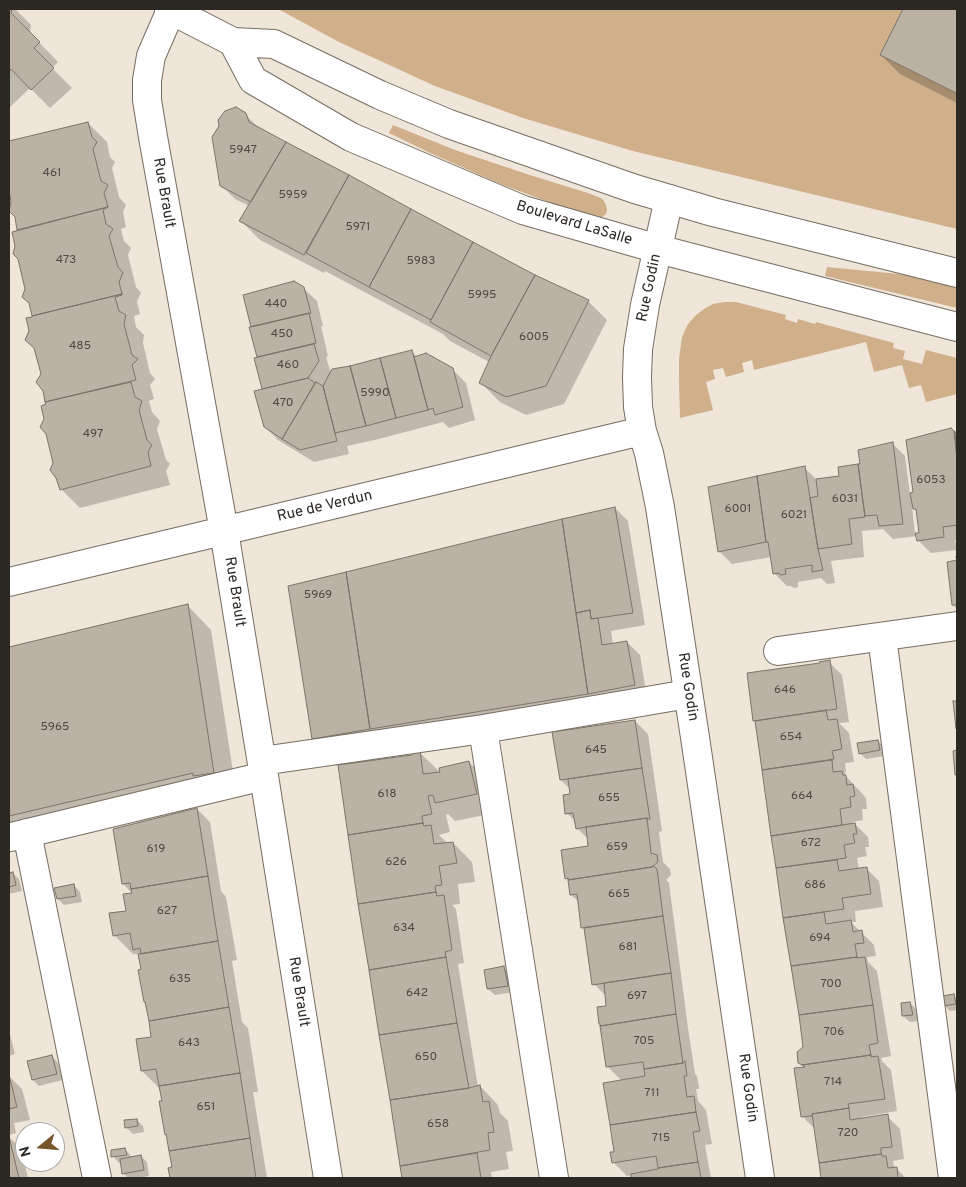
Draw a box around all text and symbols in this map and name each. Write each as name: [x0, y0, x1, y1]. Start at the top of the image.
house number: 5947: [229, 144, 257, 158]
street label: Rue Brault: [148, 156, 178, 230]
house number: 461: [42, 167, 62, 181]
house number: 5959: [279, 189, 307, 203]
street label: Boulevard LaSalle: [514, 198, 634, 250]
house number: 5971: [345, 221, 371, 235]
street label: Rue Godin: [634, 252, 666, 324]
house number: 473: [56, 254, 76, 268]
house number: 5983: [406, 255, 436, 269]
house number: 5995: [467, 289, 497, 303]
house number: 440: [265, 298, 287, 312]
house number: 450: [271, 328, 293, 342]
house number: 6005: [519, 331, 549, 345]
house number: 485: [69, 340, 91, 354]
house number: 460: [277, 359, 299, 373]
house number: 5990: [360, 387, 390, 401]
house number: 470: [273, 397, 293, 411]
house number: 497: [83, 428, 103, 442]
house number: 6053: [916, 474, 946, 488]
street label: Rue de Verdun: [276, 487, 374, 527]
house number: 6031: [832, 493, 858, 507]
house number: 6001: [725, 503, 751, 517]
house number: 6021: [781, 509, 807, 523]
street label: Rue Brault: [220, 556, 248, 628]
house number: 5969: [304, 589, 332, 603]
street label: Rue Godin: [673, 651, 701, 723]
house number: 646: [774, 684, 796, 698]
house number: 5965: [40, 721, 70, 735]
house number: 654: [780, 731, 802, 745]
house number: 645: [585, 744, 607, 758]
house number: 618: [378, 788, 396, 802]
house number: 664: [791, 790, 813, 804]
house number: 655: [598, 792, 620, 806]
house number: 672: [801, 837, 821, 851]
house number: 659: [606, 841, 628, 855]
house number: 619: [147, 843, 165, 857]
house number: 626: [385, 856, 407, 870]
house number: 686: [804, 879, 826, 893]
house number: 665: [608, 888, 630, 902]
house number: 627: [157, 905, 177, 919]
house number: 634: [393, 922, 415, 936]
house number: 694: [809, 932, 831, 946]
house number: 681: [619, 941, 637, 955]
street label: Rue Brault: [284, 956, 312, 1028]
house number: 635: [169, 973, 191, 987]
house number: 700: [820, 978, 842, 992]
house number: 642: [406, 987, 428, 1001]
house number: 697: [627, 990, 647, 1004]
house number: 706: [824, 1026, 844, 1040]
house number: 705: [633, 1035, 655, 1049]
house number: 643: [178, 1037, 200, 1051]
house number: 650: [415, 1051, 437, 1065]
street label: Rue Godin: [733, 1052, 761, 1124]
house number: 714: [824, 1076, 842, 1090]
house number: 711: [644, 1087, 660, 1101]
house number: 651: [196, 1101, 216, 1115]
house number: 658: [427, 1118, 449, 1132]
north arrow: [15, 1122, 65, 1172]
house number: 720: [837, 1127, 859, 1141]
house number: 715: [652, 1132, 670, 1146]
text: N: [17, 1144, 36, 1159]

